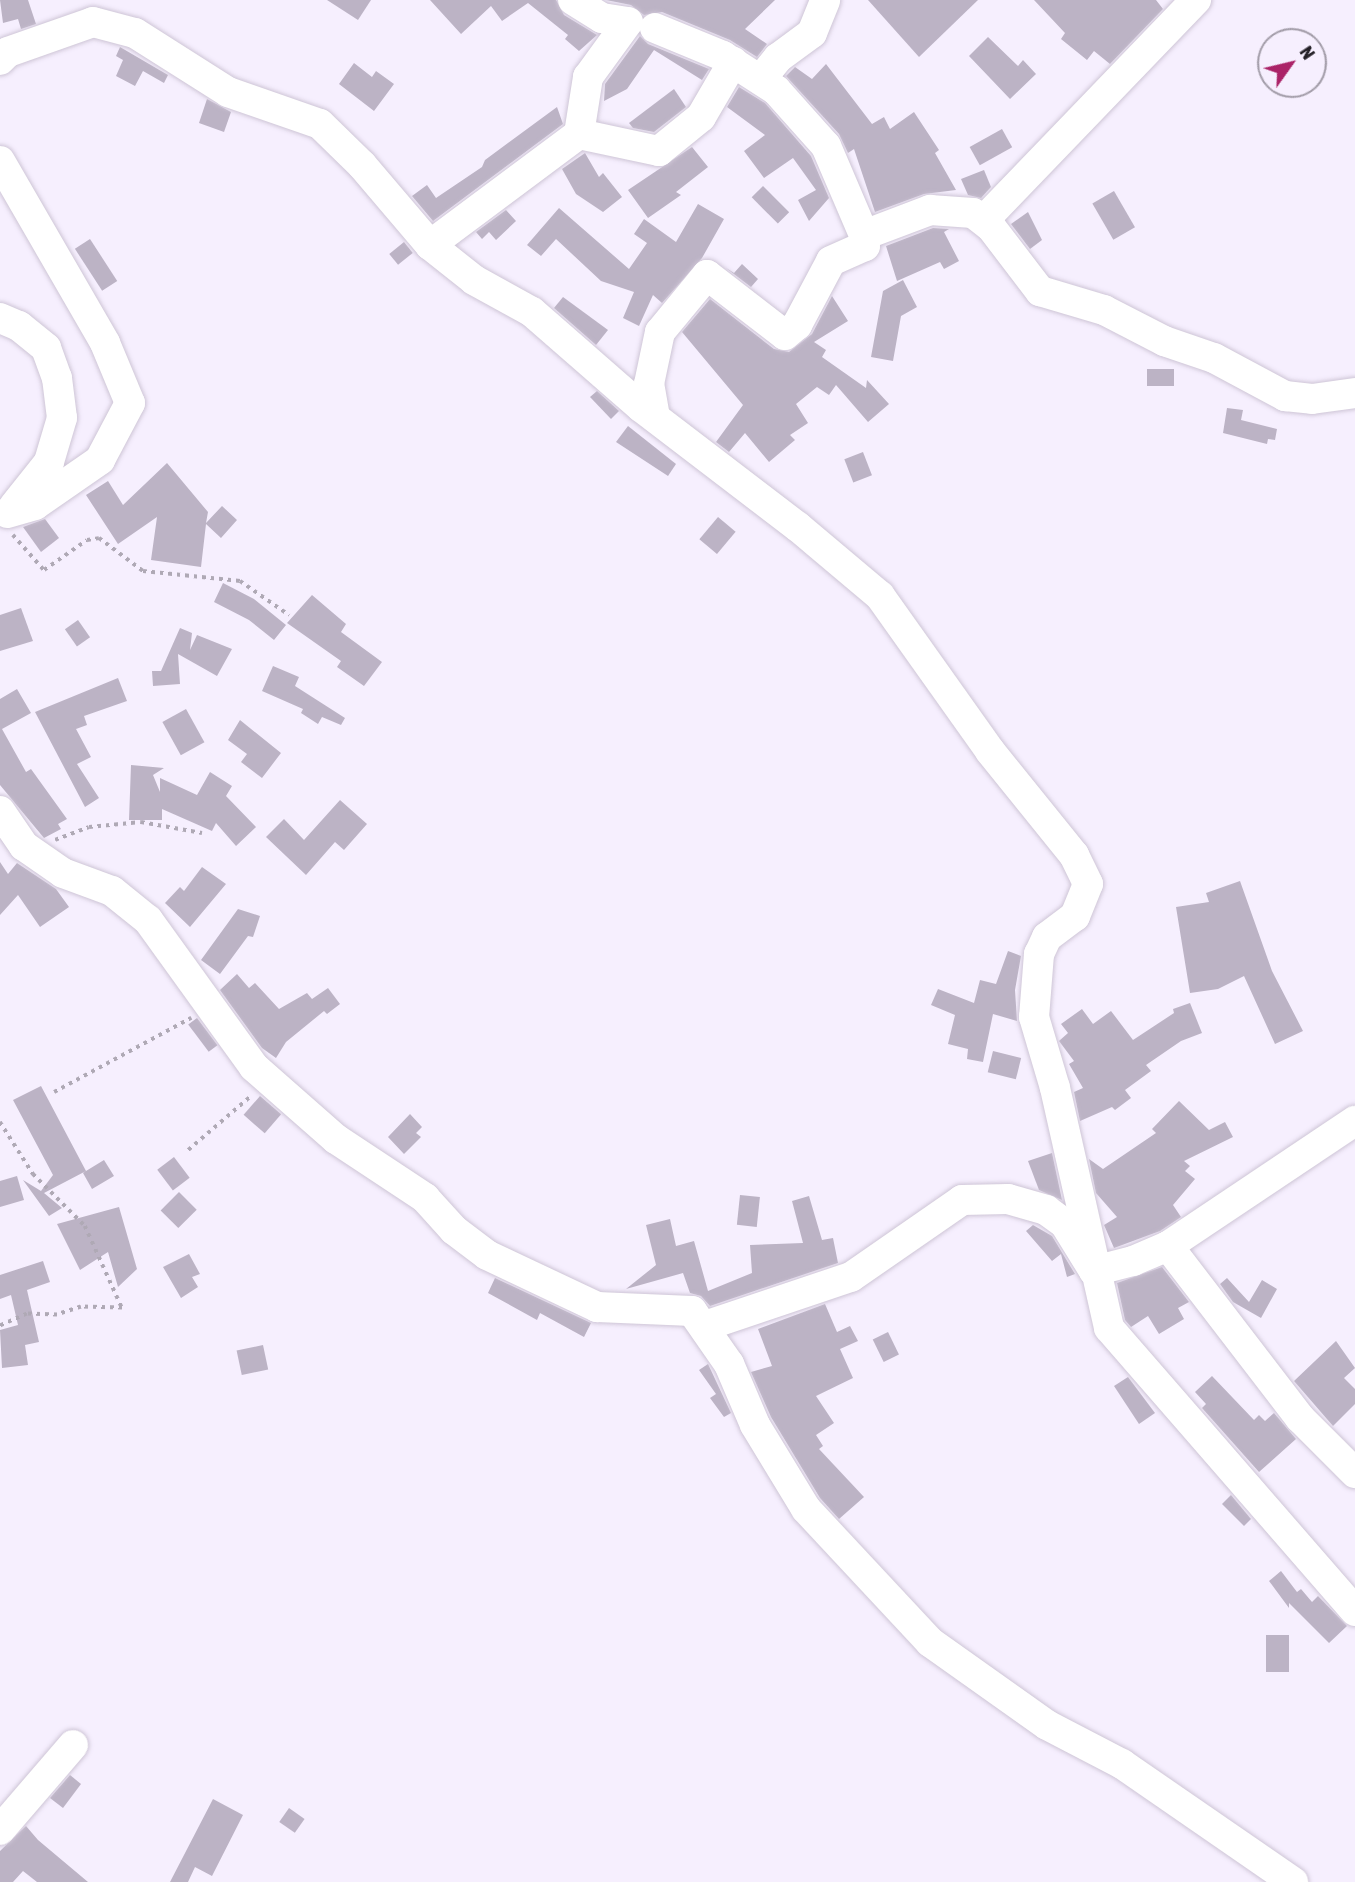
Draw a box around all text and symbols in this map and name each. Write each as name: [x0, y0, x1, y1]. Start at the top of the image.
north arrow: [1257, 28, 1327, 98]
text: N: [1295, 42, 1320, 63]

